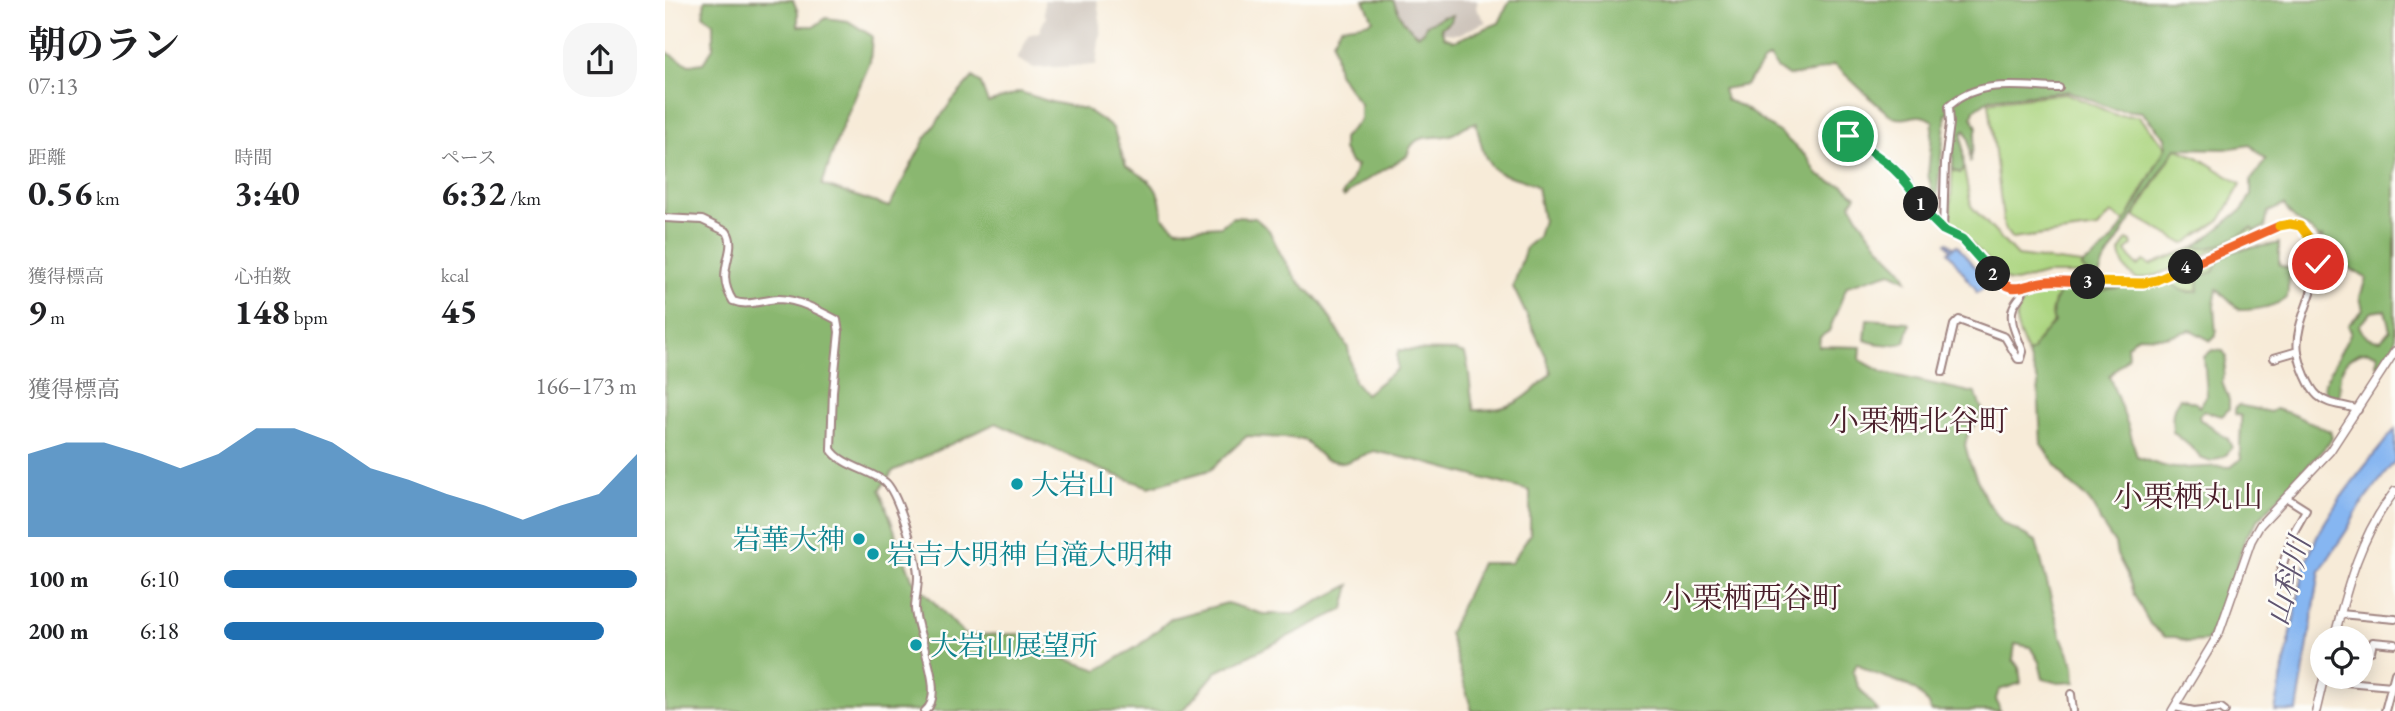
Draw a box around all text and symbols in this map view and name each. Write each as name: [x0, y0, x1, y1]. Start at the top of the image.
text: 朝のラン: [28, 20, 180, 69]
button: share: [563, 23, 637, 97]
text: 07:13: [28, 71, 78, 101]
pin: [1818, 106, 1878, 166]
icon: arrive: [1829, 117, 1867, 155]
text: 距離: [28, 145, 66, 170]
text: 時間: [234, 145, 272, 170]
text: ペース: [441, 145, 497, 170]
text: 0.56: [28, 170, 92, 215]
text: 3:40: [234, 170, 300, 215]
text: 6:32: [441, 170, 506, 215]
text: km: [92, 186, 120, 211]
text: /km: [506, 186, 541, 211]
pin: 1: [1903, 186, 1939, 222]
text: 1: [1915, 191, 1926, 216]
pin: [2288, 234, 2348, 294]
icon: check: [2299, 245, 2337, 283]
pin: 4: [2169, 250, 2203, 284]
text: 4: [2180, 254, 2191, 279]
pin: 2: [1975, 256, 2011, 292]
text: 2: [1987, 261, 1998, 286]
text: kcal: [441, 263, 469, 288]
text: 獲得標高: [28, 264, 104, 289]
text: 心拍数: [234, 264, 291, 289]
pin: 3: [2071, 264, 2105, 300]
text: 3: [2082, 269, 2093, 294]
text: 45: [441, 288, 478, 333]
text: 9: [28, 289, 47, 334]
text: 148: [234, 289, 290, 334]
text: m: [47, 305, 65, 330]
text: bpm: [290, 305, 328, 330]
text: 166–173 m: [536, 371, 637, 401]
text: 獲得標高: [28, 374, 120, 404]
district label: 小栗栖北谷町: [1829, 401, 2009, 440]
place label: 大岩山: [1031, 466, 1115, 502]
marker: 大岩山: [1009, 476, 1025, 492]
district label: 小栗栖丸山: [2113, 477, 2263, 516]
place label: 岩華大神: [733, 521, 845, 557]
water label: 山科川: [2257, 529, 2320, 630]
marker: 岩華大神: [851, 531, 867, 547]
place label: 岩吉大明神 白滝大明神: [887, 536, 1173, 572]
marker: 岩吉大明神 白滝大明神: [865, 546, 881, 562]
text: 100 m: [28, 564, 89, 594]
text: 6:10: [140, 564, 179, 594]
district label: 小栗栖西谷町: [1662, 578, 1842, 617]
text: 200 m: [28, 616, 89, 646]
text: 6:18: [140, 616, 179, 646]
map controls: [2310, 626, 2373, 689]
button: locate: [2310, 626, 2373, 689]
place label: 大岩山展望所: [930, 627, 1098, 663]
marker: 大岩山展望所: [908, 637, 924, 653]

